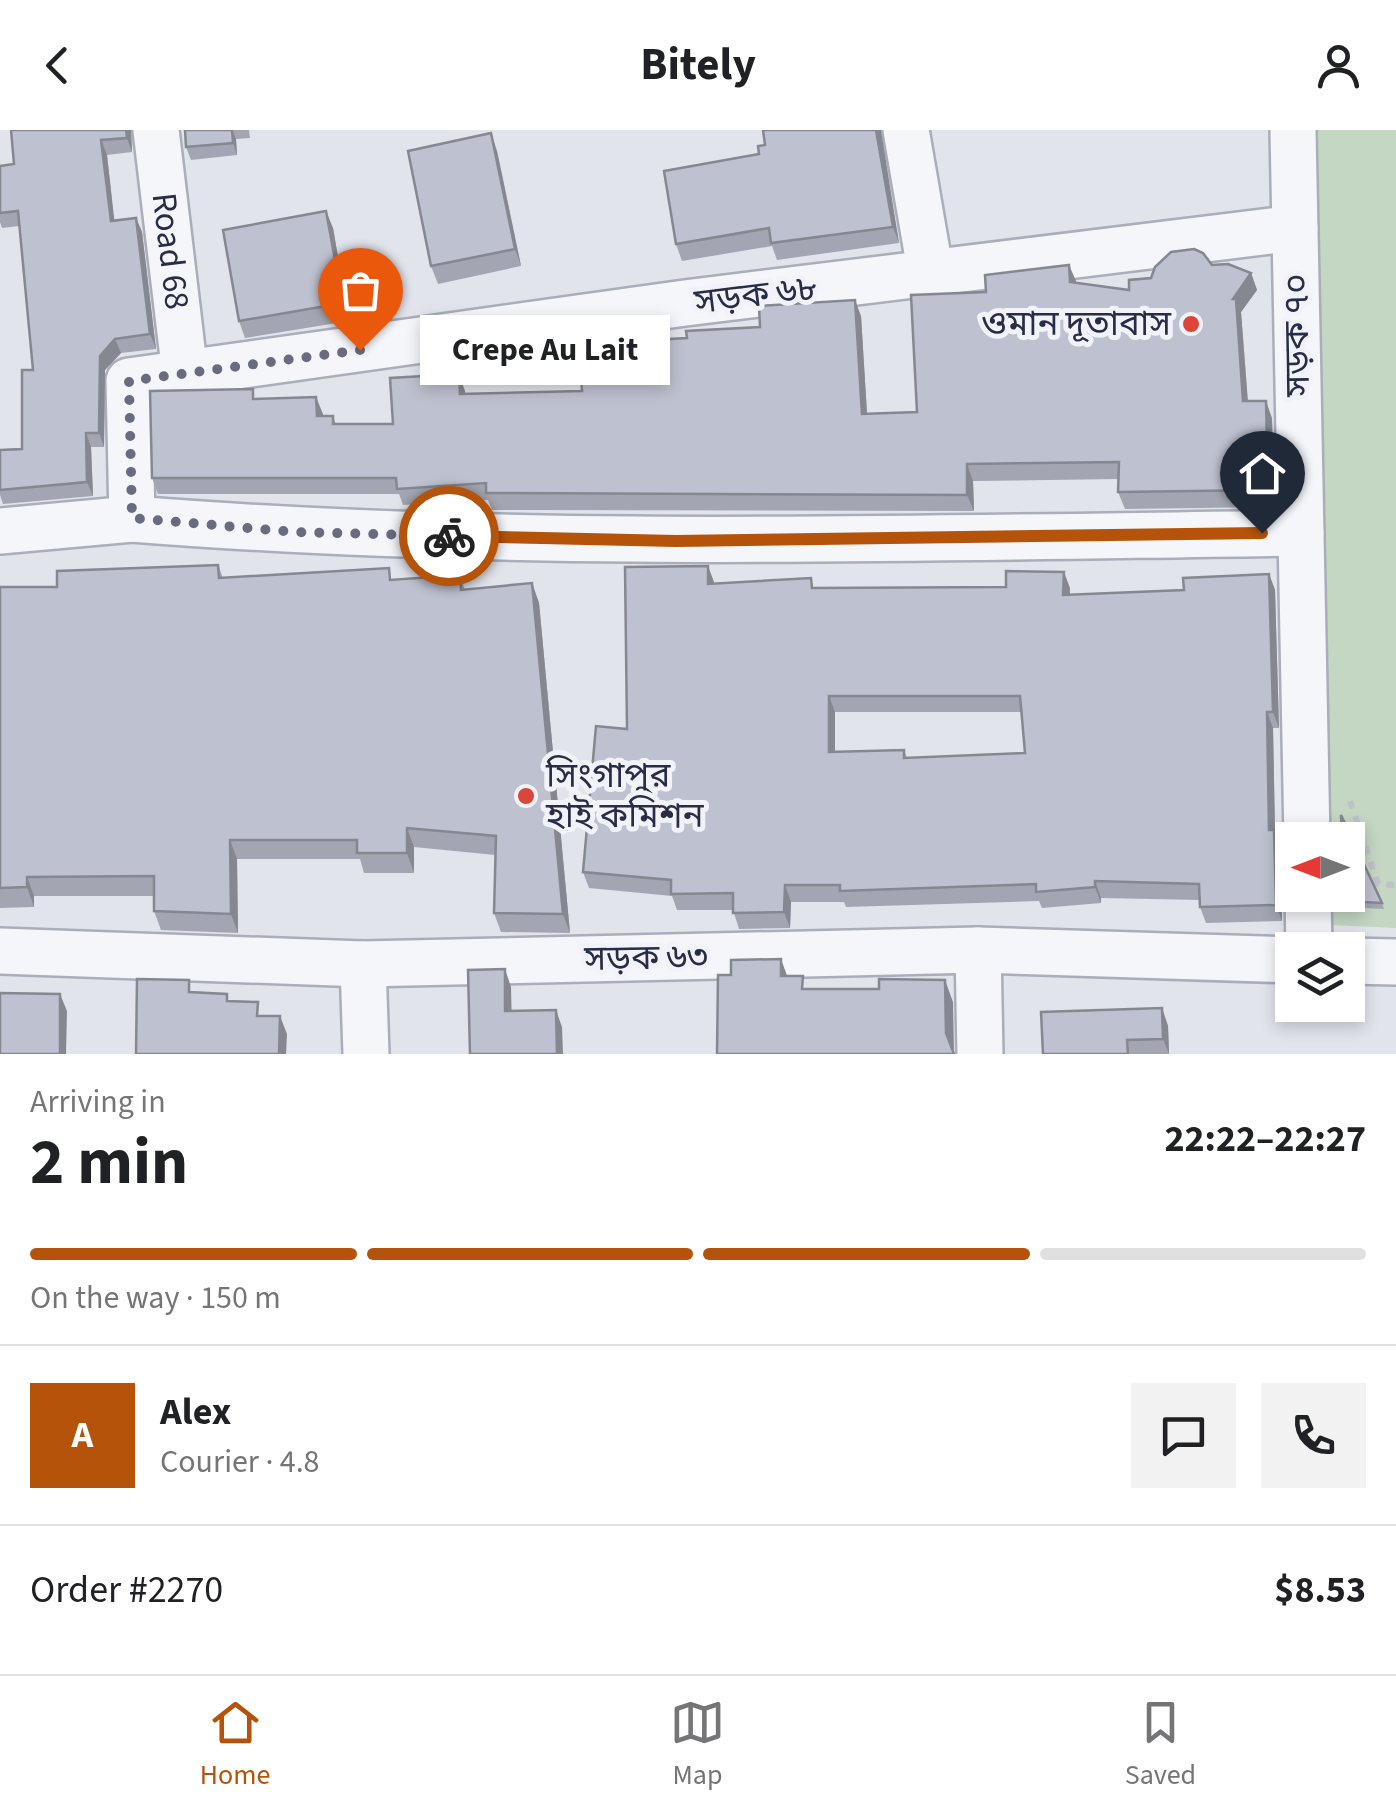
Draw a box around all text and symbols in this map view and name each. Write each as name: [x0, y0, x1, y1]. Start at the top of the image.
text: Bitely: [640, 33, 756, 97]
icon: back: [30, 38, 85, 93]
icon: person: [1311, 38, 1366, 93]
street label: Road 68: [139, 190, 202, 312]
pin: [318, 248, 403, 351]
icon: bag: [333, 263, 388, 318]
street label: সড়ক ৬৮: [691, 263, 820, 327]
street label: সড়ক ৭০: [1271, 273, 1323, 398]
place label: ওমান দূতাবাস: [981, 299, 1172, 349]
marker: ওমান দূতাবাস: [1180, 313, 1202, 335]
callout: Crepe Au Lait: [420, 315, 670, 385]
text: Crepe Au Lait: [452, 327, 638, 373]
pin: [1220, 431, 1305, 534]
icon: home: [1235, 446, 1290, 501]
courier: [399, 486, 499, 586]
icon: bike: [422, 509, 477, 564]
place label: সিংগাপুর হাই কমিশন: [545, 751, 705, 841]
marker: সিংগাপুর হাই কমিশন: [515, 785, 537, 807]
north arrow: [1275, 822, 1365, 912]
map controls: [1275, 822, 1365, 1022]
street label: সড়ক ৬৩: [583, 932, 708, 984]
button: layers: [1275, 932, 1365, 1022]
text: Arriving in: [30, 1079, 166, 1125]
text: 22:22–22:27: [1164, 1112, 1366, 1166]
text: 2 min: [30, 1116, 188, 1209]
text: On the way · 150 m: [30, 1275, 281, 1321]
button: chat: [1131, 1383, 1236, 1488]
button: phone: [1261, 1383, 1366, 1488]
text: Alex: [160, 1385, 231, 1439]
text: A: [72, 1408, 93, 1462]
text: Courier · 4.8: [160, 1439, 320, 1485]
text: Order #2270: [30, 1563, 223, 1617]
text: $8.53: [1274, 1563, 1366, 1617]
tab: Home: [200, 1695, 270, 1795]
tab: Map: [670, 1695, 725, 1795]
tab: Saved: [1125, 1695, 1196, 1795]

